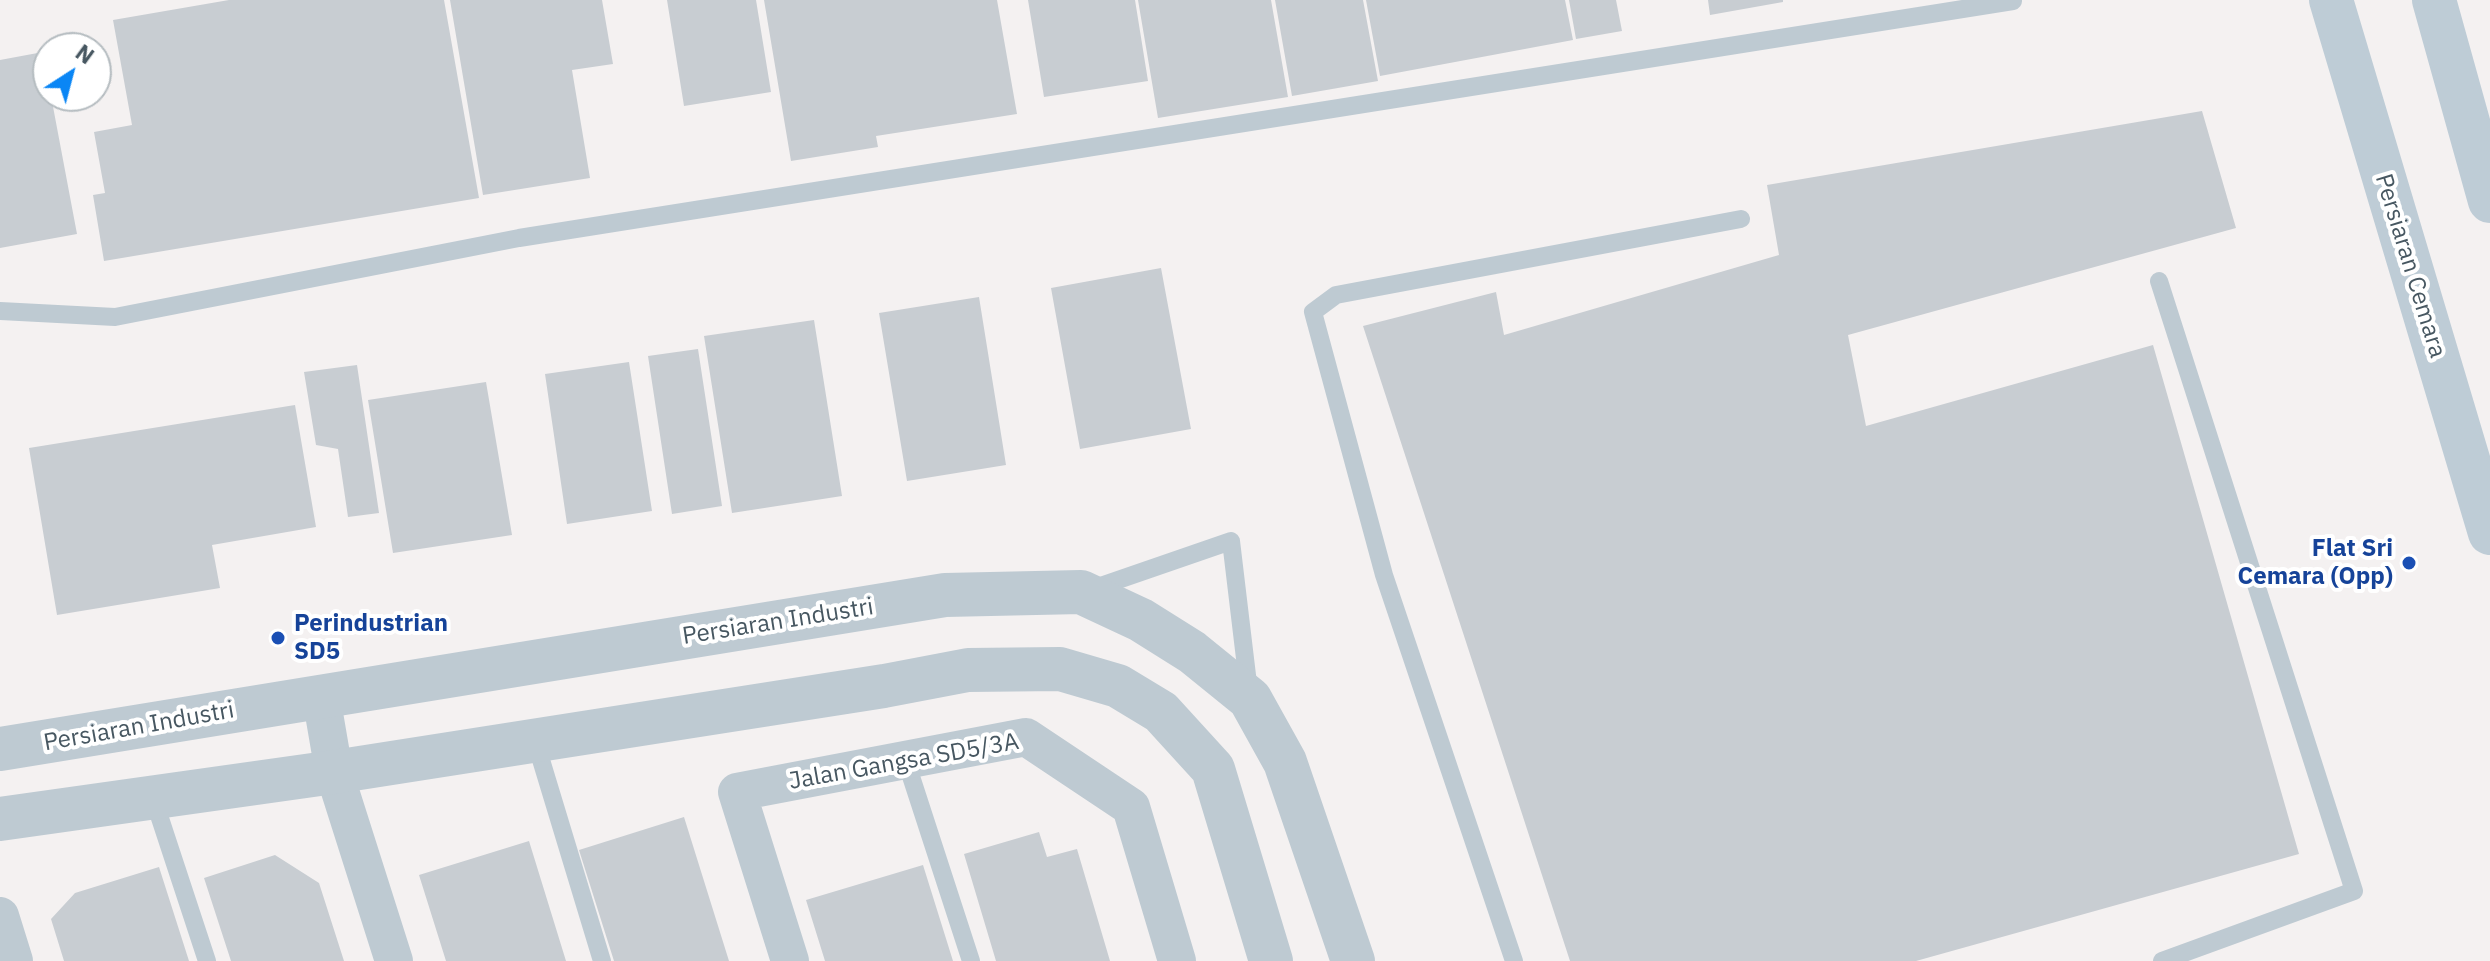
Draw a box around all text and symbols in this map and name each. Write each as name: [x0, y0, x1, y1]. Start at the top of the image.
north arrow: [32, 32, 112, 112]
text: N: [70, 37, 100, 70]
street label: Persiaran Cemara: [2368, 171, 2452, 361]
place label: Flat Sri Cemara (Opp): [2238, 535, 2393, 591]
marker: Flat Sri Cemara (Opp): [2400, 554, 2418, 572]
street label: Persiaran Industri: [680, 593, 876, 651]
place label: Perindustrian SD5: [294, 610, 448, 666]
marker: Perindustrian SD5: [269, 629, 287, 647]
street label: Persiaran Industri: [42, 696, 236, 758]
street label: Jalan Gangsa SD5/3A: [787, 728, 1021, 796]

